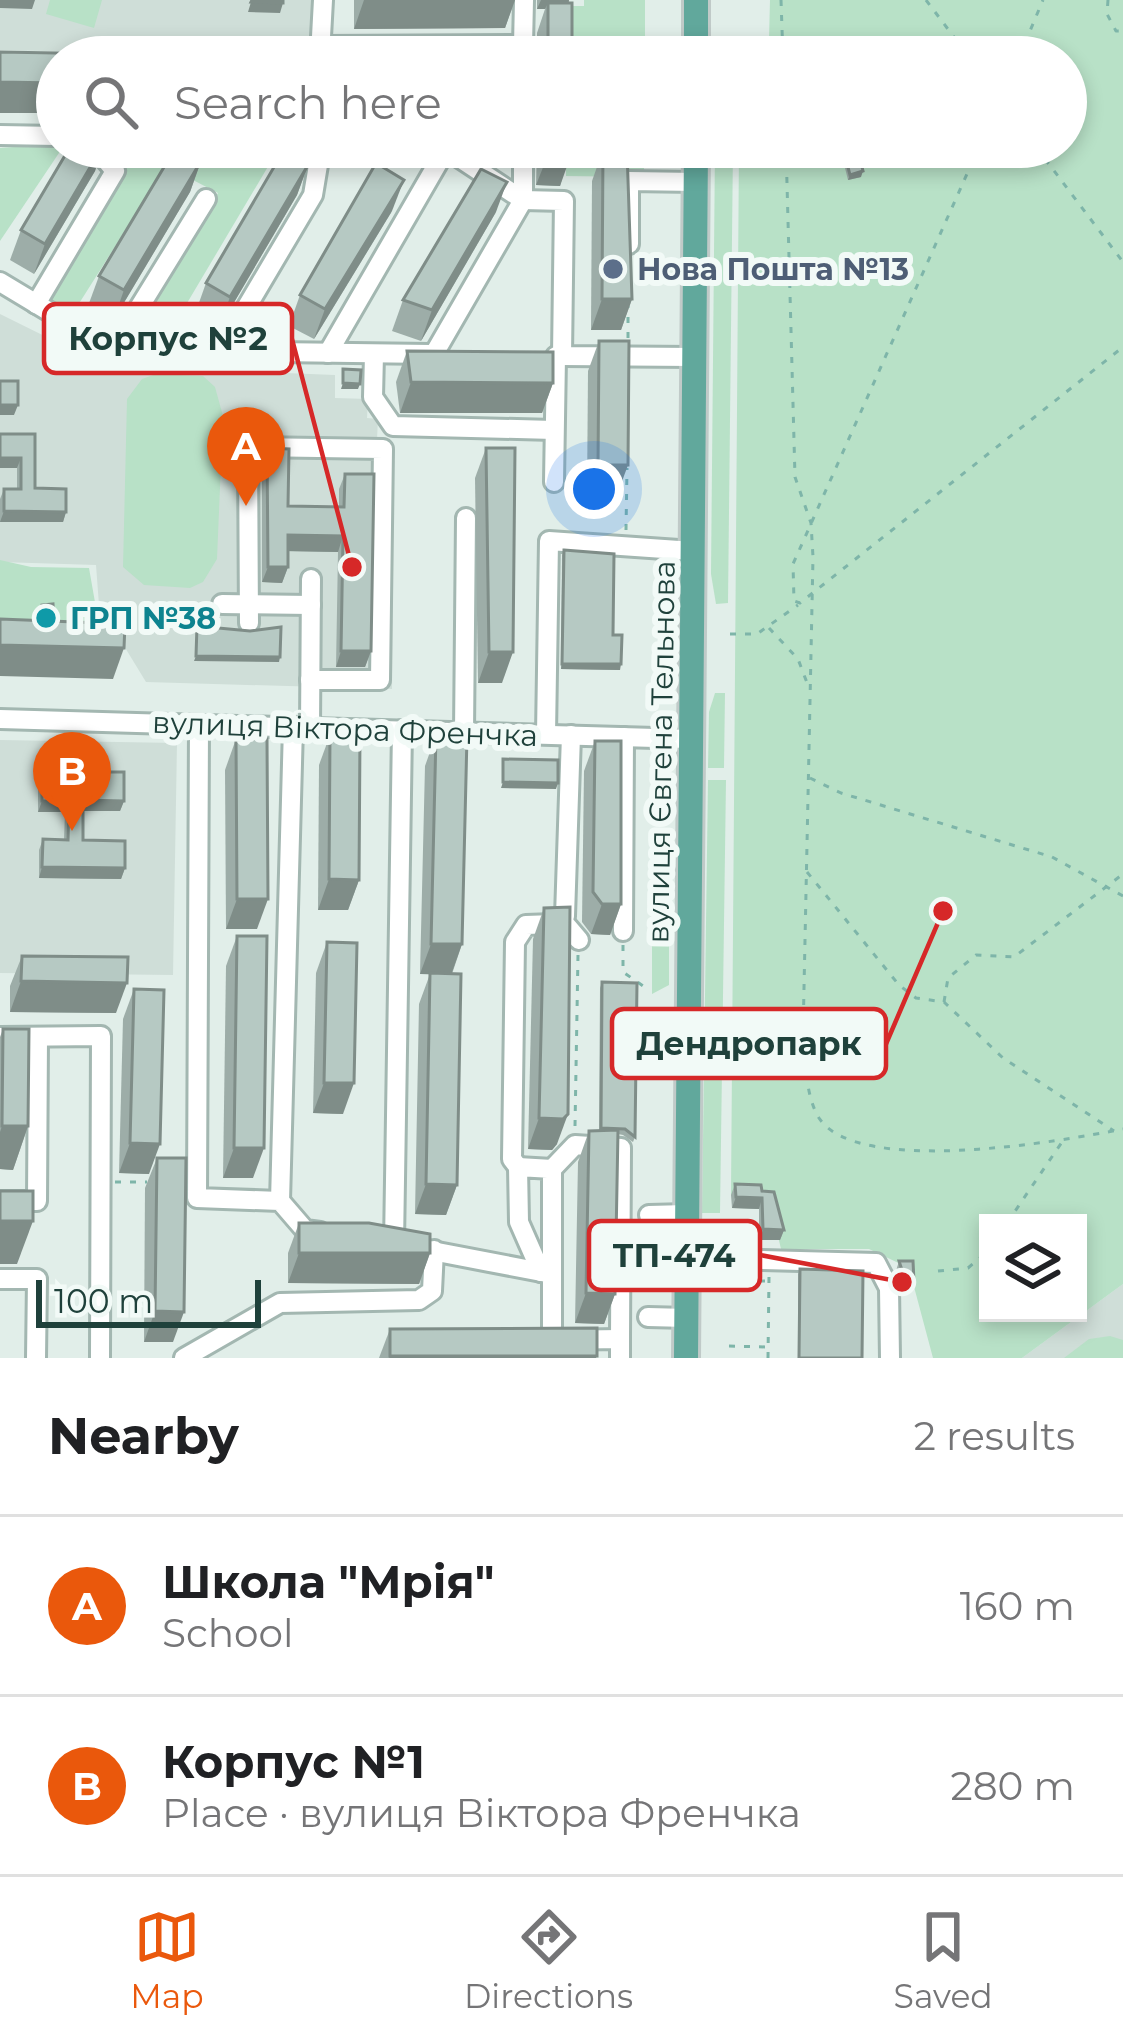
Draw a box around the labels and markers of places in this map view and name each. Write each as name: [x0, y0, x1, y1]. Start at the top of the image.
place label: Нова Пошта №13: [637, 251, 909, 288]
marker: Нова Пошта №13: [600, 256, 626, 282]
callout: Корпус №2: [44, 304, 292, 373]
pin: A: [207, 407, 285, 506]
place label: ГРП №38: [70, 600, 216, 637]
marker: ГРП №38: [33, 605, 59, 631]
pin: B: [33, 732, 111, 831]
callout: Дендропарк: [612, 1009, 886, 1078]
callout: ТП-474: [589, 1221, 760, 1290]

